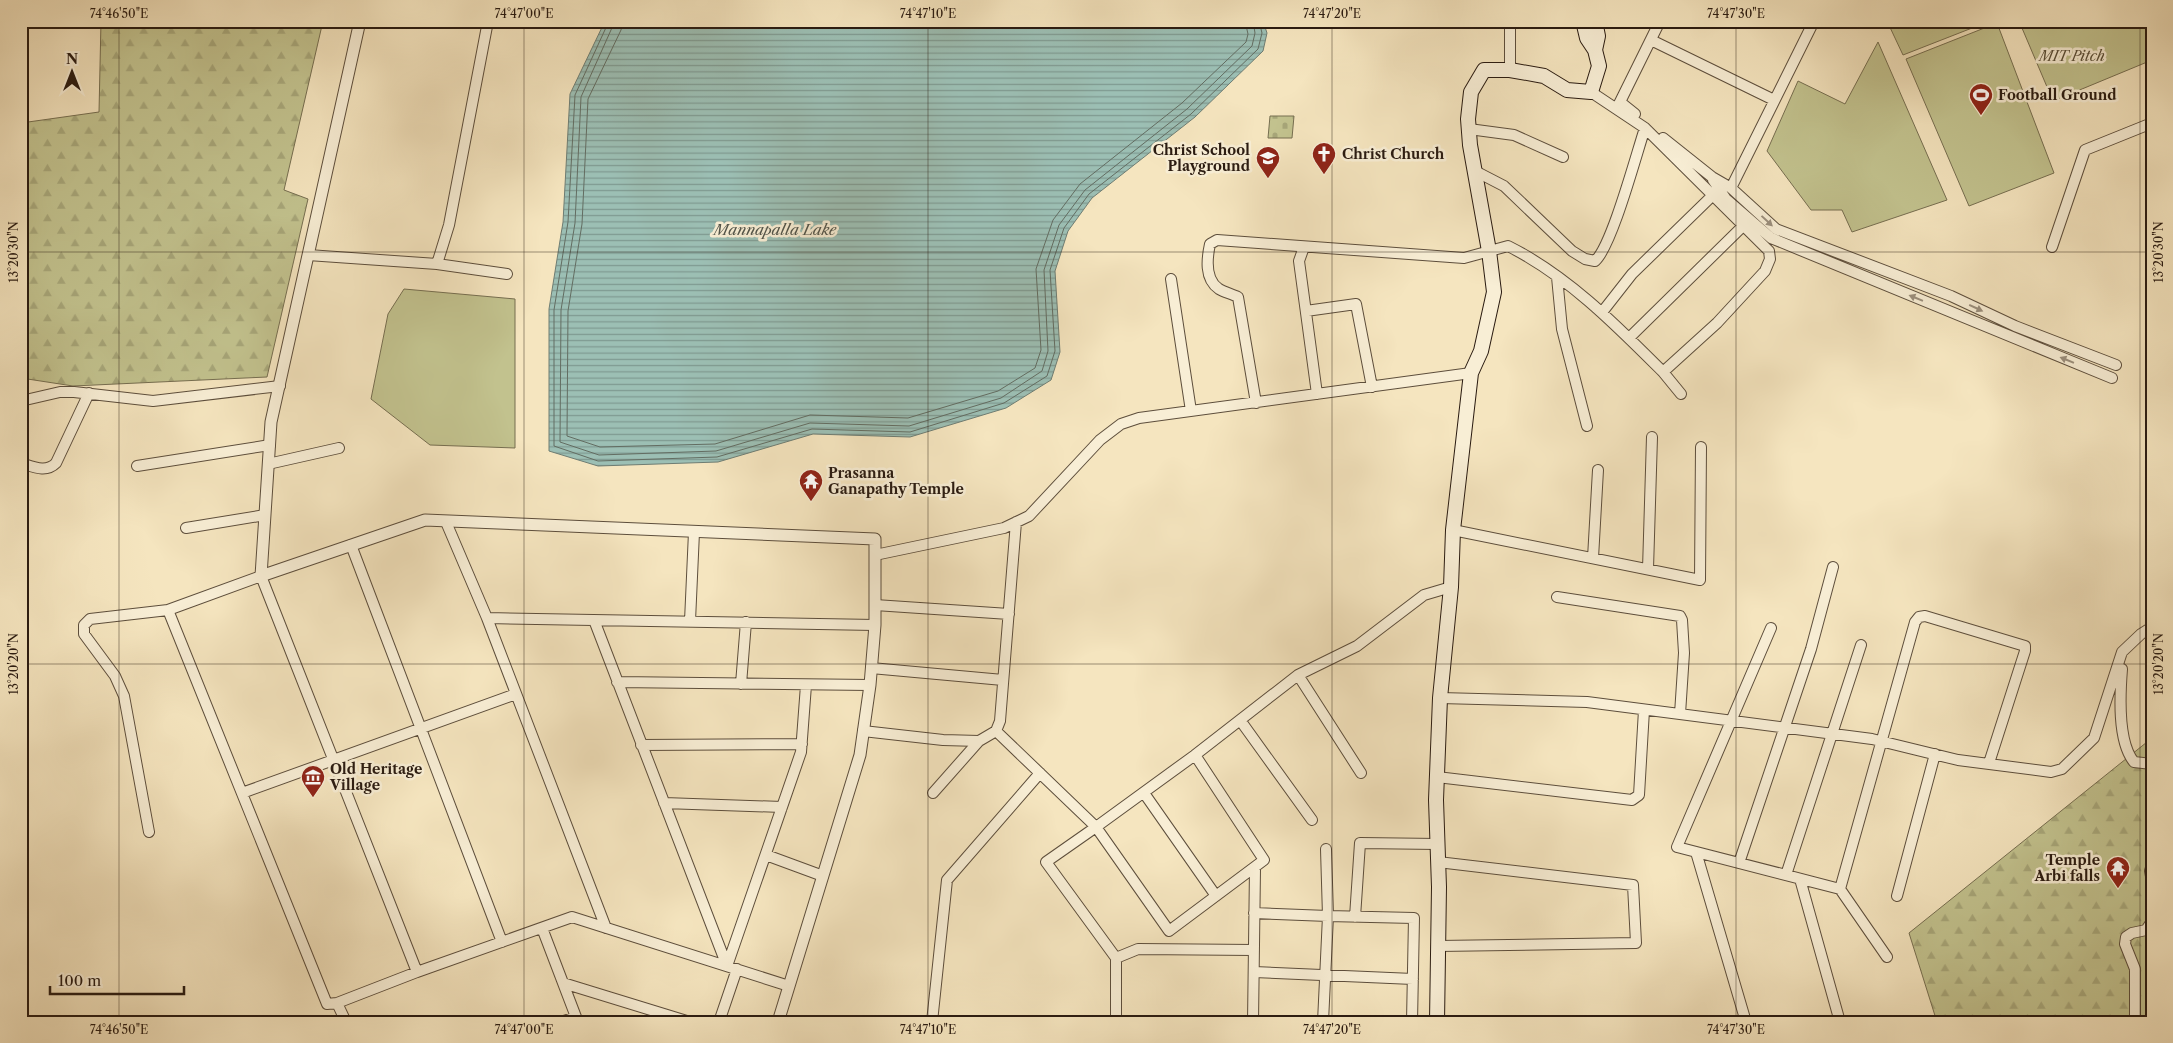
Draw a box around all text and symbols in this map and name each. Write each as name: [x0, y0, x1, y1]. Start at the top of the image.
text: 74°46'50"E: [90, 6, 148, 21]
text: 74°47'00"E: [495, 6, 553, 21]
text: 74°47'10"E: [900, 6, 956, 21]
text: 74°47'20"E: [1303, 6, 1361, 21]
text: 74°47'30"E: [1707, 6, 1765, 21]
park label: MIT Pitch: [2037, 47, 2105, 65]
north arrow: [48, 48, 98, 98]
text: N: [66, 50, 78, 68]
sports icon: Football Ground: [1968, 82, 1994, 116]
place label: Football Ground: [1998, 86, 2117, 104]
place label: Christ School Playground: [1153, 141, 1251, 175]
church icon: Christ Church: [1311, 141, 1337, 175]
school or university icon: Christ School Playground: [1255, 145, 1281, 179]
place label: Christ Church: [1342, 145, 1445, 163]
one-way arrow: [1761, 215, 1773, 227]
water label: Mannapalla Lake: [712, 220, 837, 239]
text: 13°20'30"N: [6, 221, 21, 283]
text: 13°20'30"N: [2151, 221, 2166, 283]
one-way arrow: [1909, 294, 1924, 301]
one-way arrow: [1969, 304, 1983, 312]
one-way arrow: [2060, 355, 2074, 363]
place label: Prasanna Ganapathy Temple: [828, 464, 964, 498]
temple icon: Prasanna Ganapathy Temple: [798, 468, 824, 502]
text: 13°20'20"N: [6, 633, 21, 695]
text: 13°20'20"N: [2151, 633, 2166, 695]
place label: Old Heritage Village: [329, 760, 422, 794]
museum icon: Old Heritage Village: [300, 764, 326, 798]
place label: Temple Arbi falls: [2033, 851, 2100, 885]
temple icon: Temple Arbi falls: [2105, 855, 2131, 889]
scale bar: [50, 963, 184, 995]
text: 100 m: [58, 971, 101, 990]
text: 74°46'50"E: [90, 1022, 148, 1037]
text: 74°47'00"E: [495, 1022, 553, 1037]
text: 74°47'10"E: [900, 1022, 956, 1037]
text: 74°47'20"E: [1303, 1022, 1361, 1037]
text: 74°47'30"E: [1707, 1022, 1765, 1037]

